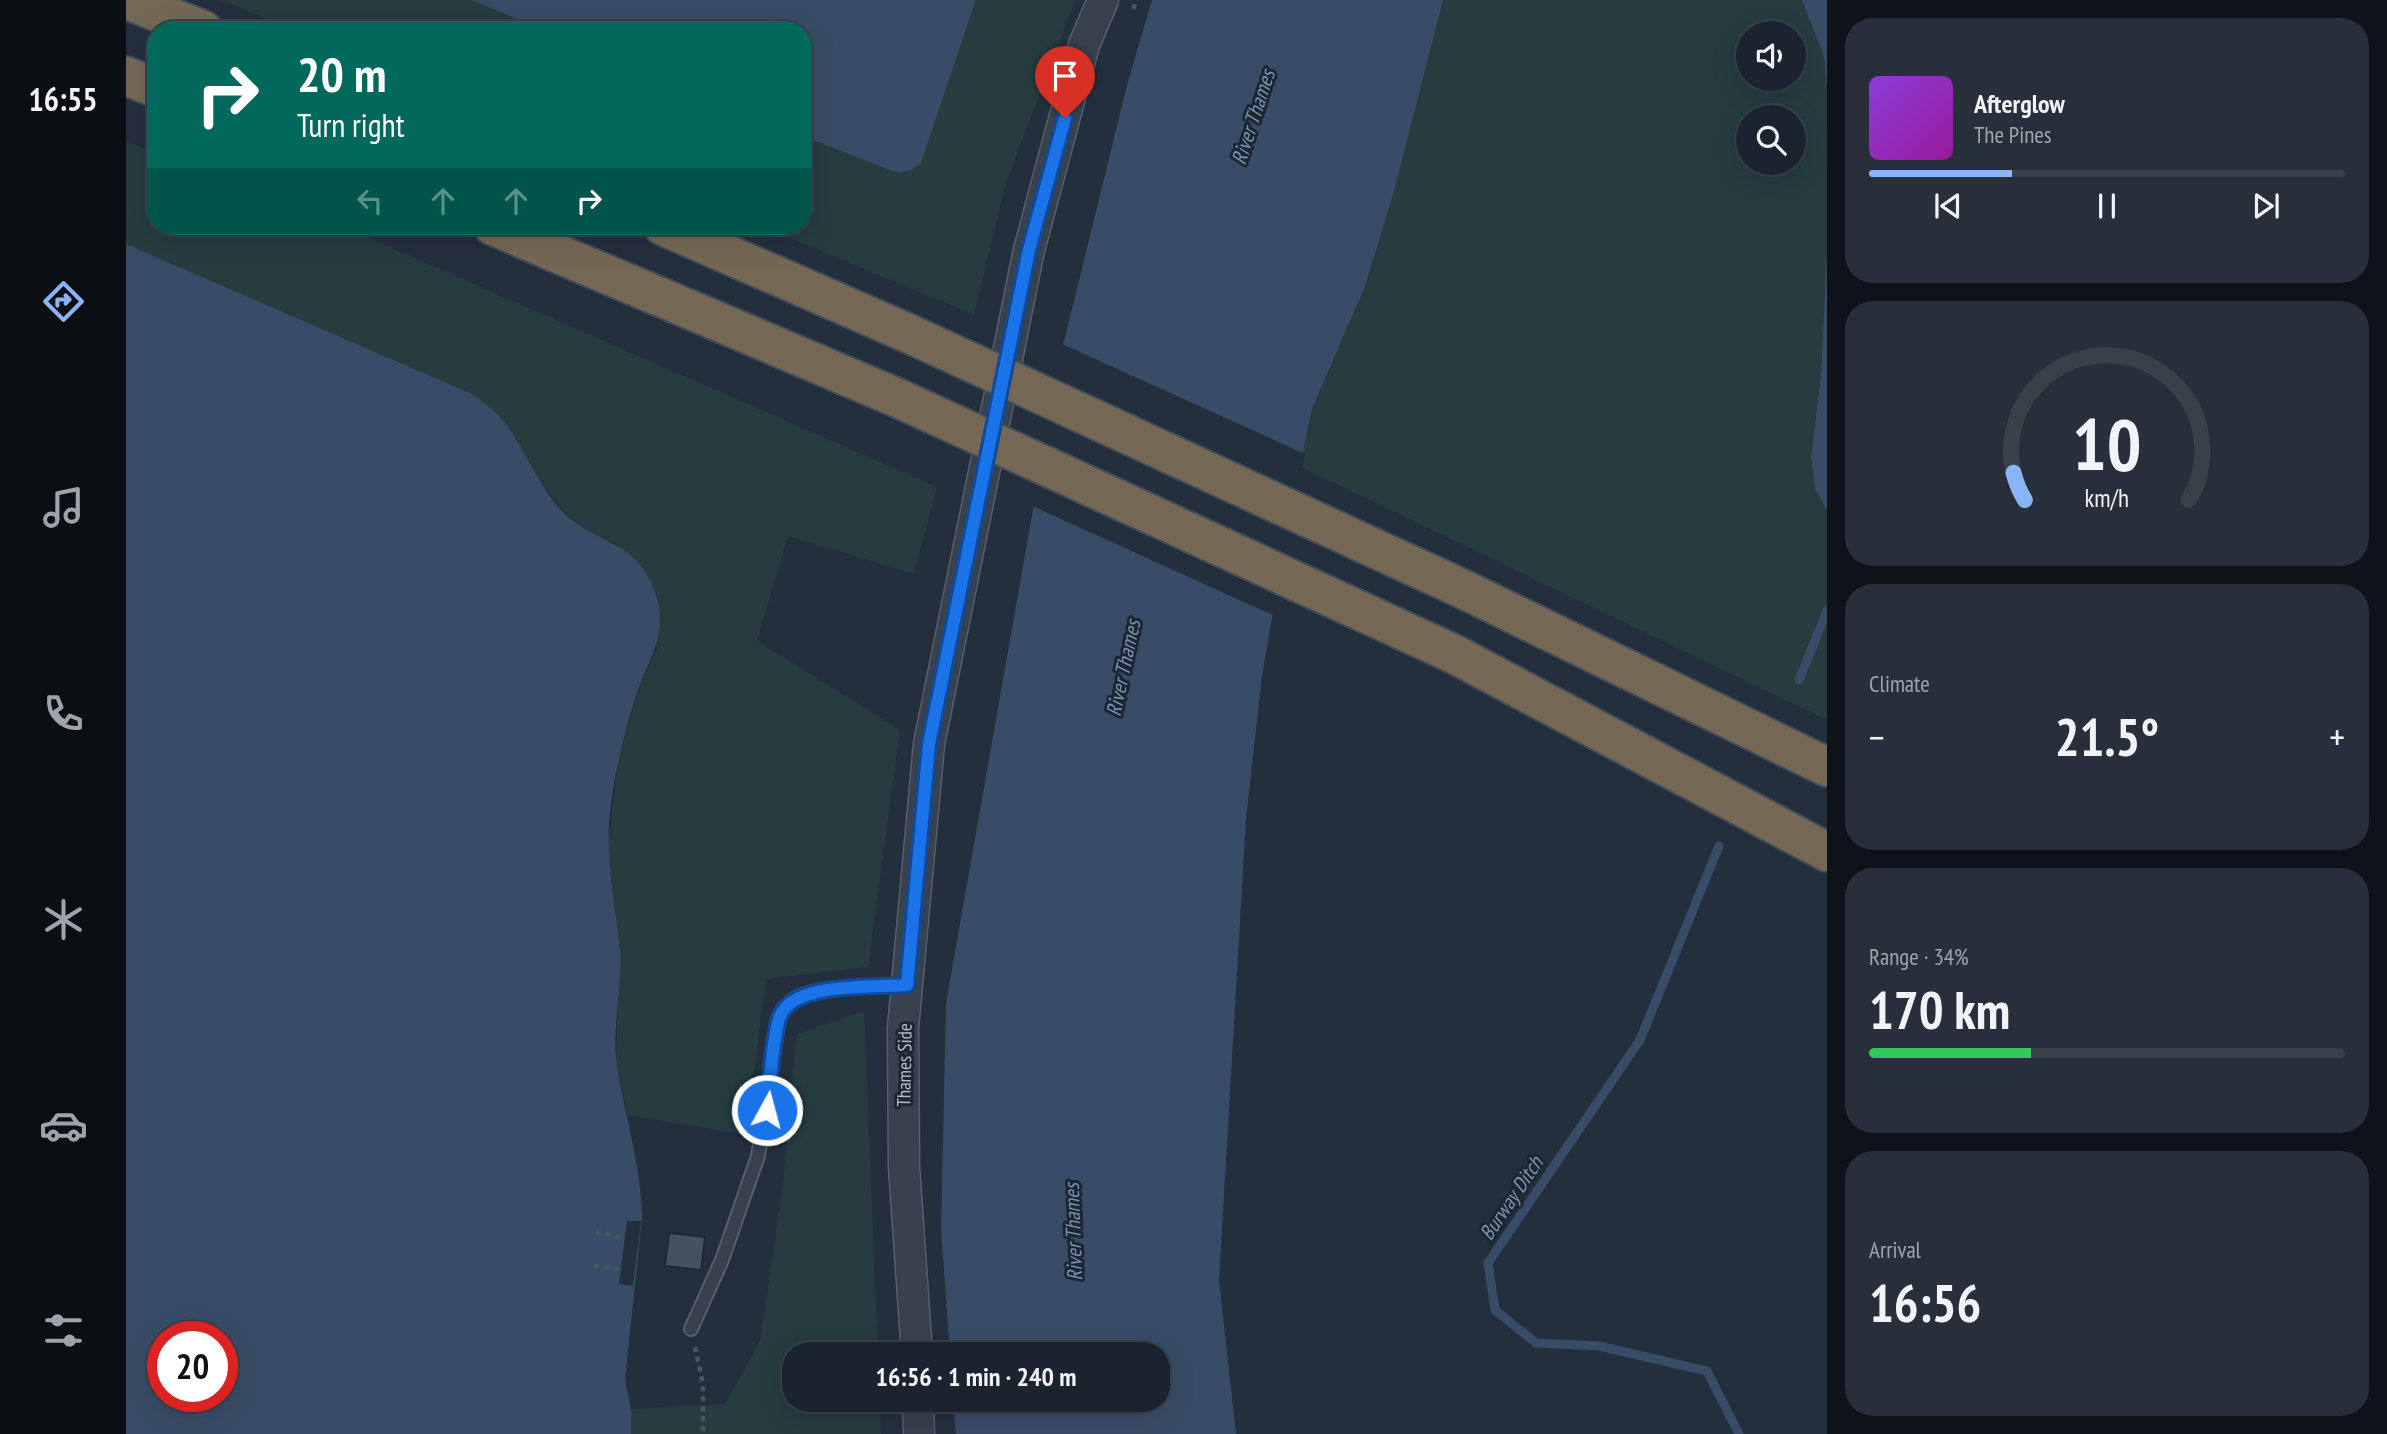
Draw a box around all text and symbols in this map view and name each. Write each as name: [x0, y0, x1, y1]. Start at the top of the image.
map controls: [1736, 21, 1806, 175]
button: sound: [1736, 21, 1806, 91]
text: 20 m: [297, 42, 386, 106]
pin: [1035, 46, 1095, 118]
icon: right: [182, 49, 273, 140]
icon: arrive: [1046, 57, 1084, 95]
water label: River Thames: [1225, 65, 1282, 168]
text: 16:55: [28, 78, 98, 120]
text: Afterglow: [1974, 87, 2065, 120]
text: Turn right: [297, 104, 405, 146]
button: search: [1736, 105, 1806, 175]
text: The Pines: [1974, 120, 2052, 149]
icon: left: [351, 182, 389, 220]
icon: ahead: [424, 182, 462, 220]
icon: ahead: [497, 182, 535, 220]
icon: right: [570, 182, 608, 220]
icon: previous: [1929, 187, 1967, 225]
icon: pause: [2088, 187, 2126, 225]
icon: next: [2247, 187, 2285, 225]
icon: directions: [39, 277, 88, 326]
text: 10: [2072, 396, 2142, 490]
text: km/h: [2085, 482, 2129, 514]
icon: music: [39, 483, 88, 532]
water label: River Thames: [1100, 616, 1147, 719]
text: Climate: [1869, 669, 1930, 698]
icon: phone: [39, 689, 88, 738]
text: 21.5°: [2055, 703, 2159, 770]
text: −: [1869, 712, 1885, 761]
text: +: [2329, 712, 2345, 761]
icon: climate: [39, 895, 88, 944]
text: Range · 34%: [1869, 942, 1969, 971]
text: 170 km: [1869, 976, 2010, 1043]
street label: Thames Side: [891, 1023, 917, 1107]
position arrow: [730, 1073, 804, 1147]
icon: car: [39, 1101, 88, 1150]
water label: Burway Ditch: [1473, 1150, 1550, 1245]
water label: River Thames: [1058, 1181, 1088, 1281]
text: Arrival: [1869, 1235, 1921, 1264]
text: 16:56: [1869, 1269, 1981, 1336]
icon: filters: [39, 1306, 88, 1355]
speed limit sign: 20: [147, 1321, 238, 1412]
text: 16:56 · 1 min · 240 m: [876, 1360, 1076, 1393]

